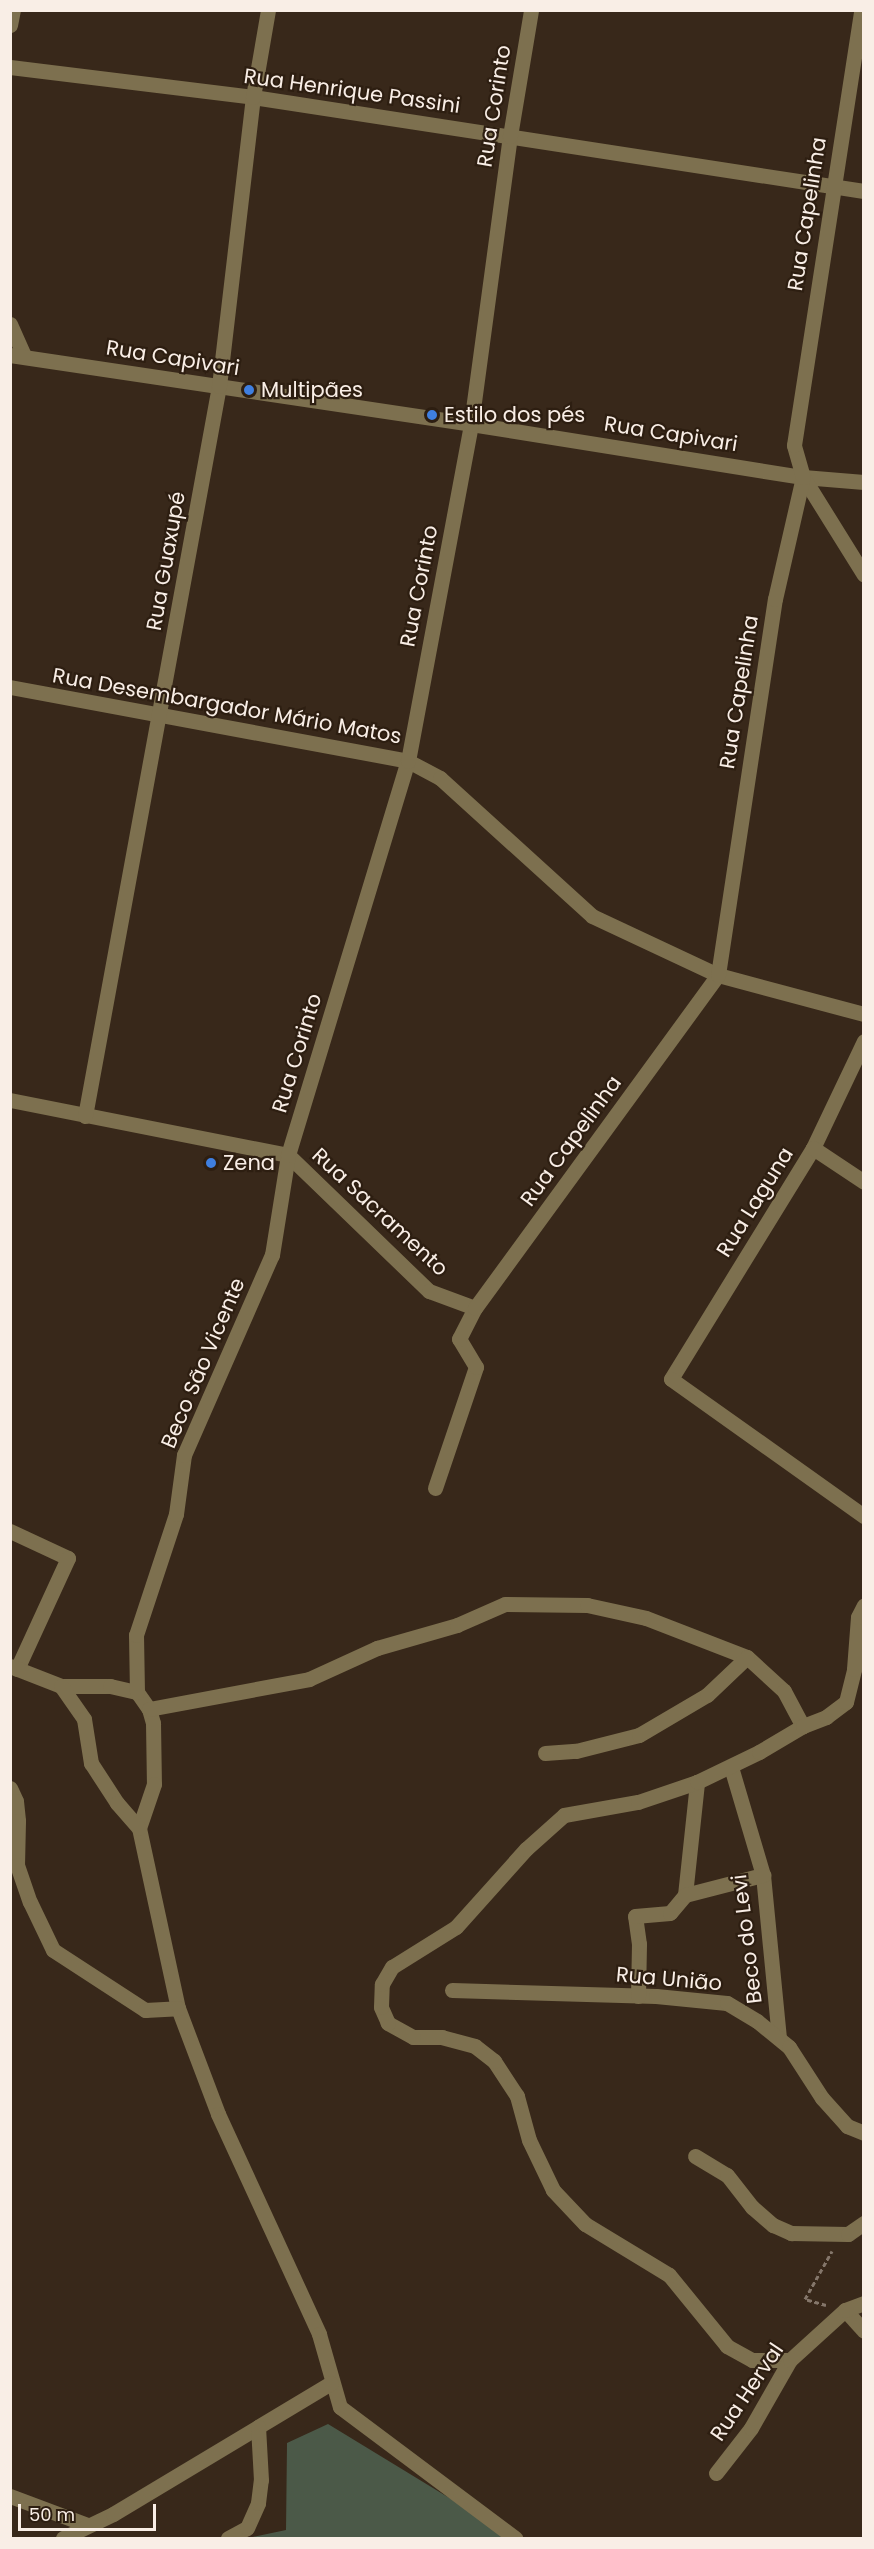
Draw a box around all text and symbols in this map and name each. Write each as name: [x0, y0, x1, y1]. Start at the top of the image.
street label: Rua Corinto: [472, 43, 516, 169]
street label: Rua Henrique Passini: [242, 63, 462, 119]
street label: Rua Capelinha: [782, 135, 832, 293]
street label: Rua Capivari: [104, 335, 242, 381]
place label: Multipães: [261, 377, 363, 403]
marker: Multipães: [242, 383, 256, 397]
place label: Estilo dos pés: [444, 402, 585, 428]
marker: Estilo dos pés: [425, 408, 439, 422]
street label: Rua Capivari: [602, 411, 740, 457]
street label: Rua Guaxupé: [141, 490, 191, 632]
street label: Rua Corinto: [395, 523, 443, 649]
street label: Rua Capelinha: [714, 613, 764, 771]
street label: Rua Desembargador Mário Matos: [51, 663, 403, 749]
street label: Rua Corinto: [267, 990, 327, 1116]
street label: Rua Capelinha: [515, 1071, 627, 1211]
street label: Rua Sacramento: [307, 1143, 453, 1281]
street label: Rua Laguna: [711, 1143, 799, 1261]
place label: Zena: [223, 1150, 275, 1176]
marker: Zena: [204, 1156, 218, 1170]
street label: Beco São Vicente: [156, 1274, 250, 1452]
street label: Beco do Levi: [727, 1873, 767, 2005]
street label: Rua União: [615, 1962, 723, 1996]
street label: Rua Herval: [705, 2338, 789, 2446]
scale bar: [21, 2492, 159, 2530]
text: 50 m: [29, 2502, 75, 2527]

